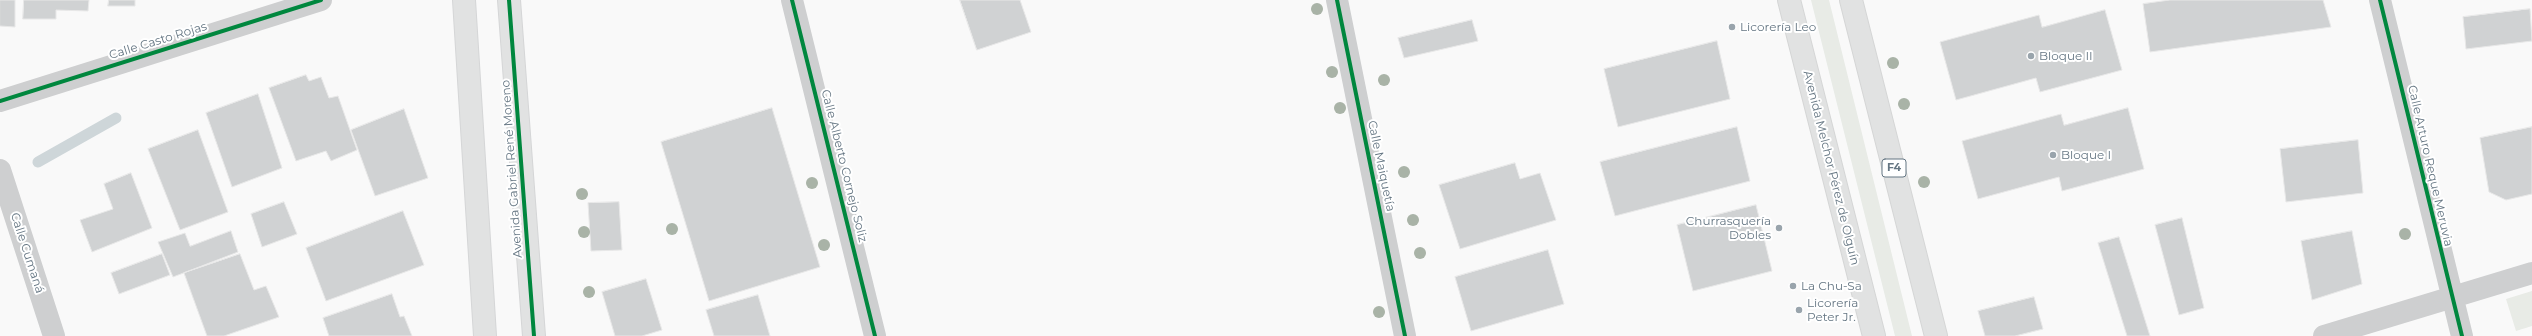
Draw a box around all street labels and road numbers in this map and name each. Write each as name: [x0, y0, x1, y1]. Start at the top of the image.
street label: Calle Casto Rojas: [107, 19, 209, 63]
street label: Avenida Melchor Pérez de Olguín: [1800, 69, 1862, 267]
street label: Avenida Gabriel René Moreno: [499, 79, 525, 259]
street label: Calle Arturo Reque Meruvia: [2404, 84, 2456, 248]
street label: Calle Alberto Cornejo Soliz: [818, 88, 870, 244]
street label: Calle Maiquetía: [1364, 119, 1398, 213]
road number: F4: [1882, 159, 1906, 177]
street label: Calle Cumaná: [7, 211, 47, 295]

